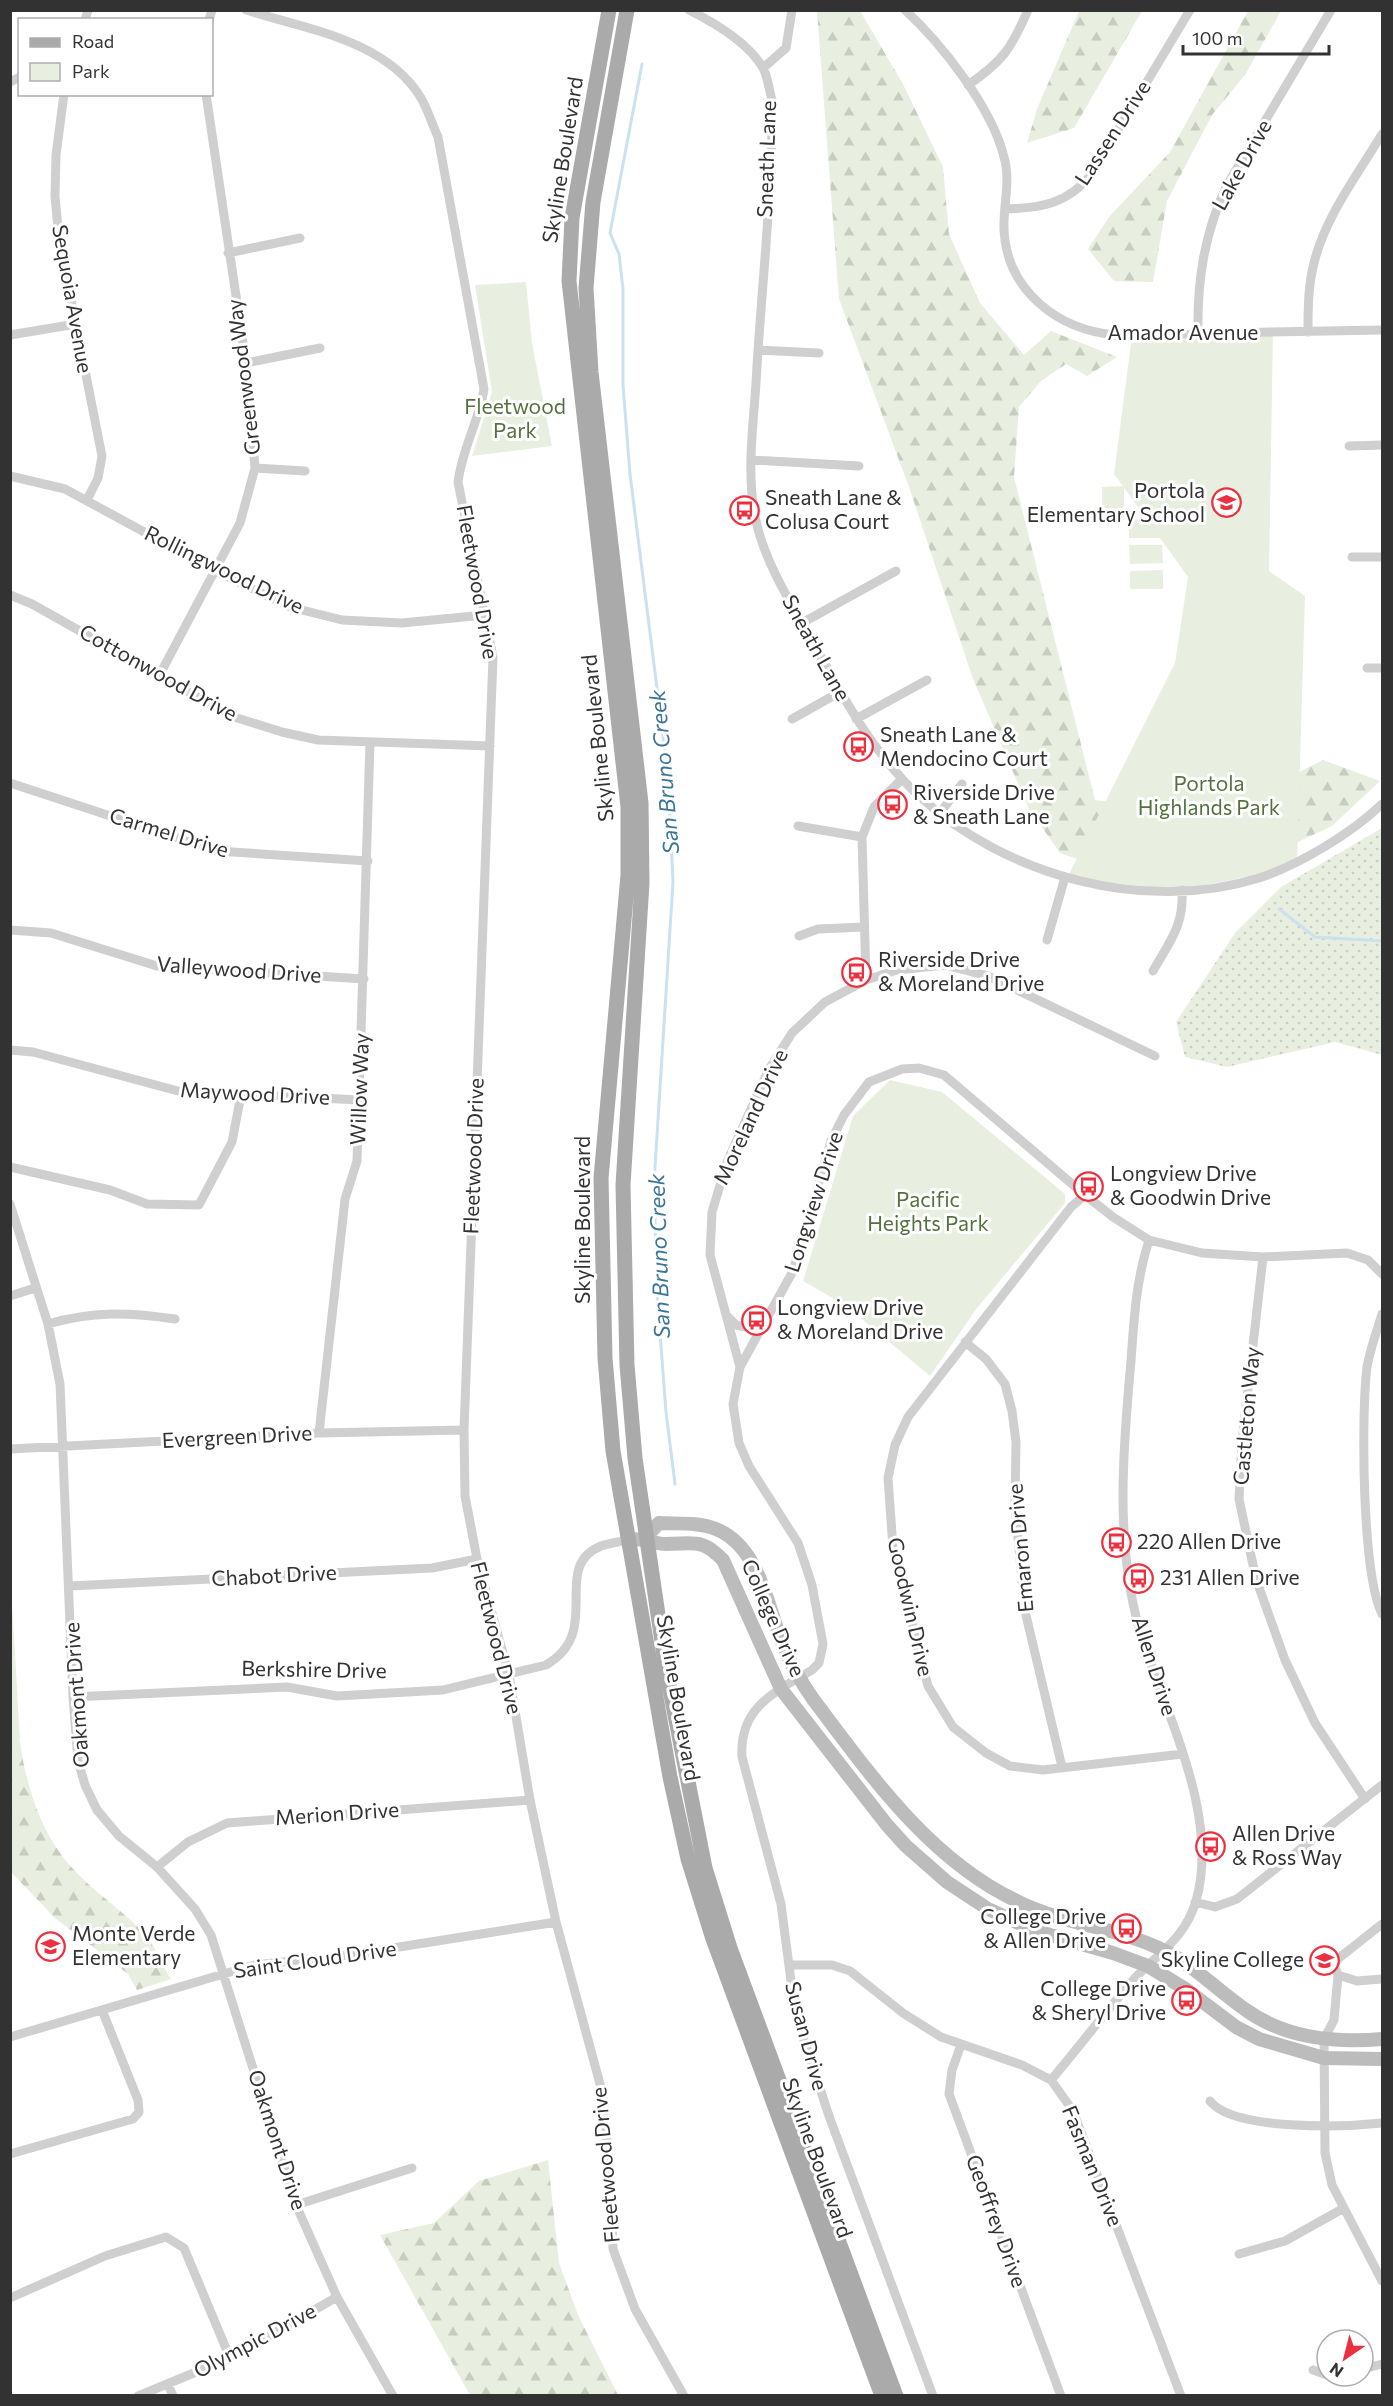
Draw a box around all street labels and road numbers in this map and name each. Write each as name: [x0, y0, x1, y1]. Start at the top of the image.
street label: Skyline Boulevard: [536, 75, 587, 245]
street label: Lassen Drive: [1069, 75, 1155, 189]
street label: Sneath Lane: [751, 100, 780, 218]
street label: Lake Drive: [1206, 115, 1276, 214]
street label: Sequoia Avenue: [48, 223, 99, 375]
street label: Greenwood Way: [221, 298, 264, 457]
street label: Amador Avenue: [1108, 319, 1258, 344]
street label: Fleetwood Drive: [453, 503, 504, 661]
street label: Rollingwood Drive: [141, 519, 308, 618]
street label: Sneath Lane: [778, 590, 857, 705]
street label: Cottonwood Drive: [75, 618, 242, 725]
street label: Skyline Boulevard: [575, 653, 618, 823]
street label: Carmel Drive: [107, 802, 232, 862]
street label: Valleywood Drive: [156, 950, 322, 987]
street label: Willow Way: [344, 1032, 373, 1146]
street label: Moreland Drive: [707, 1044, 792, 1188]
street label: Maywood Drive: [180, 1076, 331, 1109]
street label: Fleetwood Drive: [457, 1077, 488, 1235]
street label: Longview Drive: [778, 1128, 847, 1275]
street label: Skyline Boulevard: [569, 1136, 594, 1304]
street label: Castleton Way: [1227, 1346, 1264, 1486]
street label: Evergreen Drive: [161, 1419, 313, 1452]
street label: Emaron Drive: [1001, 1483, 1038, 1614]
street label: Goodwin Drive: [883, 1535, 940, 1678]
street label: College Drive: [737, 1555, 811, 1680]
street label: Chabot Drive: [211, 1559, 337, 1590]
street label: Fleetwood Drive: [466, 1559, 529, 1717]
street label: Skyline Boulevard: [653, 1613, 706, 1783]
street label: Allen Drive: [1128, 1613, 1183, 1718]
street label: Oakmont Drive: [58, 1622, 93, 1769]
street label: Berkshire Drive: [241, 1655, 387, 1682]
street label: Merion Drive: [274, 1796, 400, 1829]
street label: Saint Cloud Drive: [232, 1935, 398, 1982]
street label: Susan Drive: [781, 1979, 834, 2093]
street label: Oakmont Drive: [244, 2066, 313, 2213]
street label: Skyline Boulevard: [778, 2074, 859, 2241]
street label: Fleetwood Drive: [585, 2086, 624, 2244]
street label: Fasman Drive: [1058, 2101, 1129, 2230]
street label: Geoffrey Drive: [962, 2151, 1033, 2290]
street label: Olympic Drive: [189, 2297, 320, 2382]

